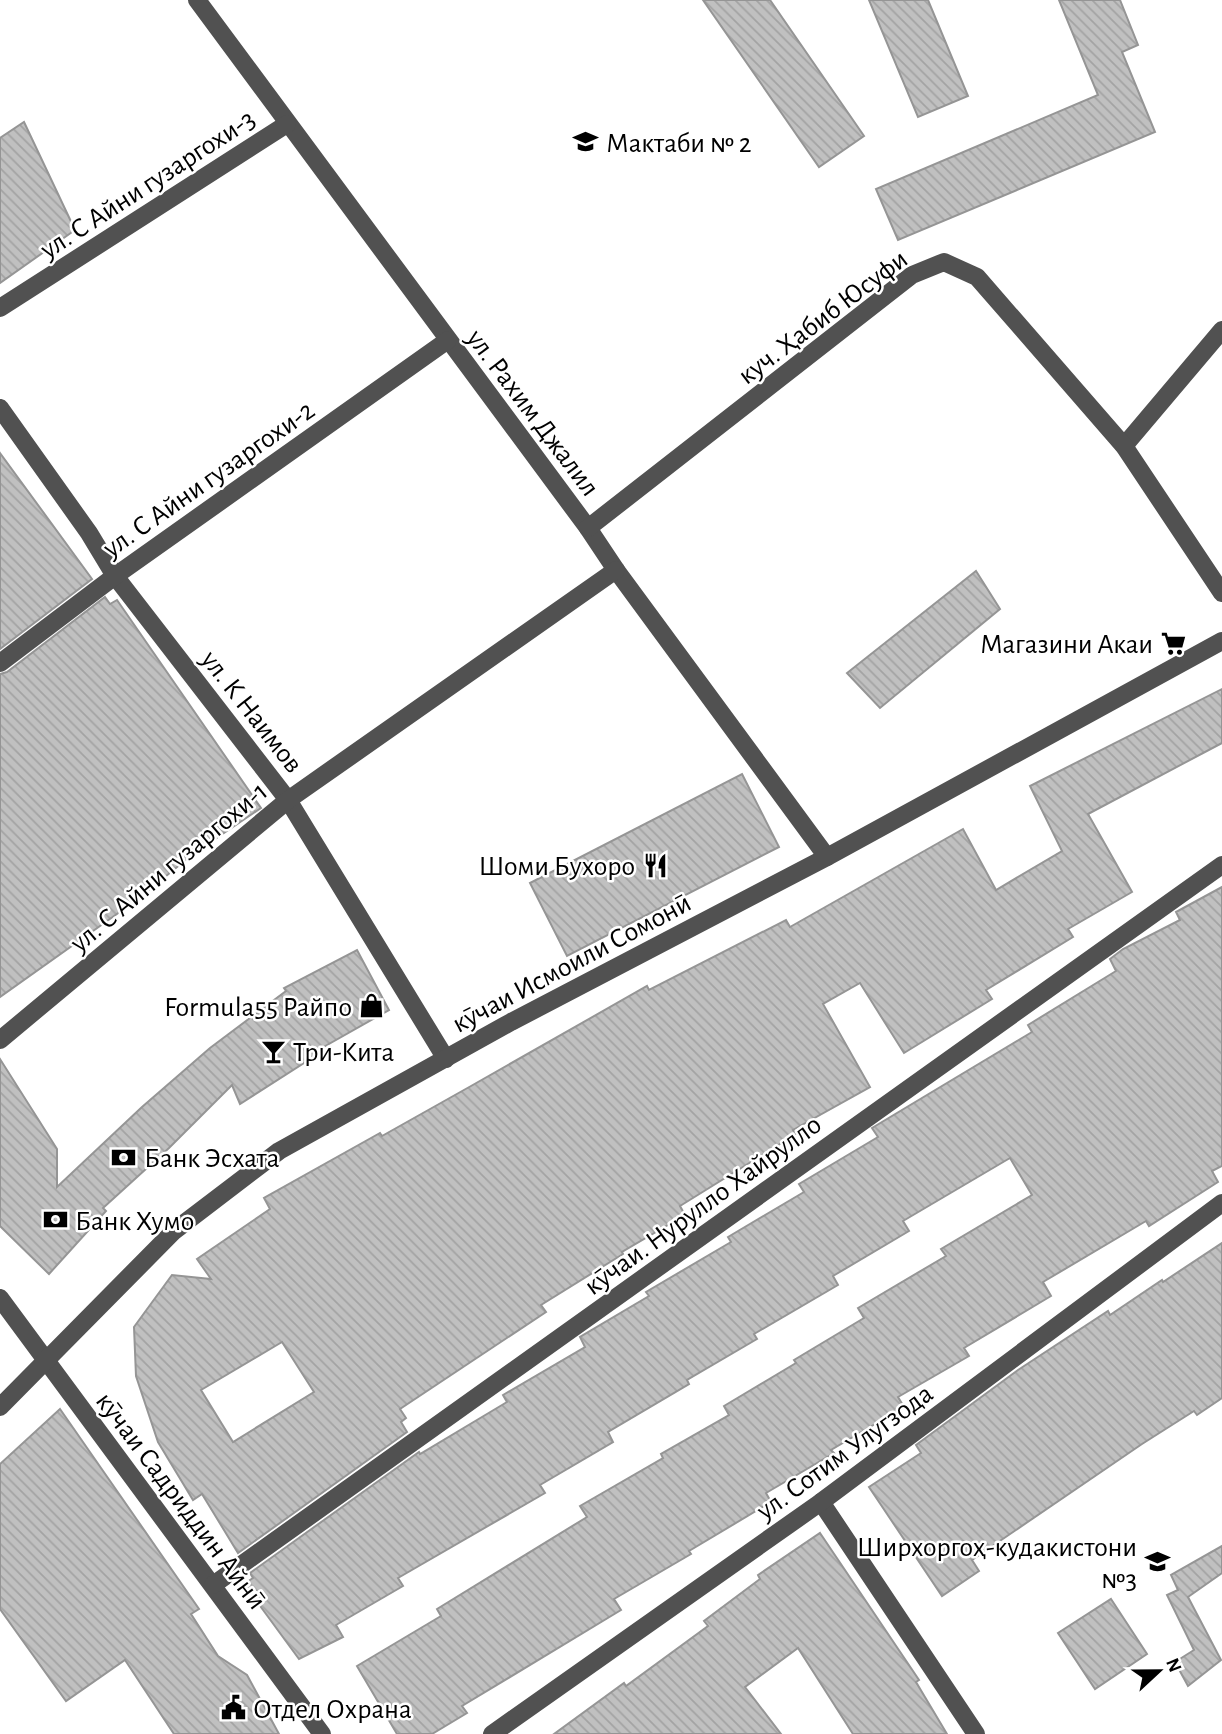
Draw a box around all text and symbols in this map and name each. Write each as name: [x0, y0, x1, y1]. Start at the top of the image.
street label: ул. С Айни гузаргохи-3: [35, 105, 260, 265]
school or university icon: Мактаби № 2: [572, 128, 600, 156]
place label: Мактаби № 2: [606, 130, 752, 158]
street label: куч. Ҳабиб Юсуфи: [733, 245, 913, 390]
street label: ул. Рахим Джалил: [460, 324, 604, 502]
street label: ул. С Айни гузаргохи-2: [97, 396, 320, 564]
supermarket icon: Магазини Акаи: [1159, 629, 1187, 657]
place label: Магазини Акаи: [980, 631, 1153, 659]
street label: ул. К Наимов: [195, 645, 307, 778]
street label: ул. С Айни гузаргохи-1: [65, 777, 273, 959]
restaurant icon: Шоми Бухоро: [641, 851, 669, 879]
place label: Шоми Бухоро: [479, 853, 635, 881]
street label: кӯчаи Исмоили Сомонӣ: [448, 889, 696, 1039]
shop icon: Formula55 Райпо: [358, 992, 386, 1020]
place label: Formula55 Райпо: [164, 994, 352, 1022]
bar icon: Три-Кита: [259, 1037, 287, 1065]
place label: Три-Кита: [293, 1039, 394, 1067]
street label: кӯчаи. Нурулло Хайрулло: [580, 1110, 827, 1301]
bank icon: Банк Эсхата: [110, 1143, 138, 1171]
place label: Банк Эсхата: [144, 1145, 280, 1173]
bank icon: Банк Хумо: [41, 1206, 69, 1234]
place label: Банк Хумо: [75, 1208, 194, 1236]
street label: ул. Сотим Улугзода: [751, 1379, 939, 1526]
street label: кӯчаи Садриддин Айнӣ: [90, 1387, 271, 1615]
place label: Ширхоргоҳ-кудакистони №3: [857, 1534, 1137, 1594]
school or university icon: Ширхоргоҳ-кудакистони №3: [1143, 1548, 1171, 1576]
north arrow: [1124, 1636, 1194, 1706]
text: N: [1162, 1656, 1185, 1675]
public building icon: Отдел Охрана: [219, 1694, 247, 1722]
place label: Отдел Охрана: [253, 1696, 412, 1724]

